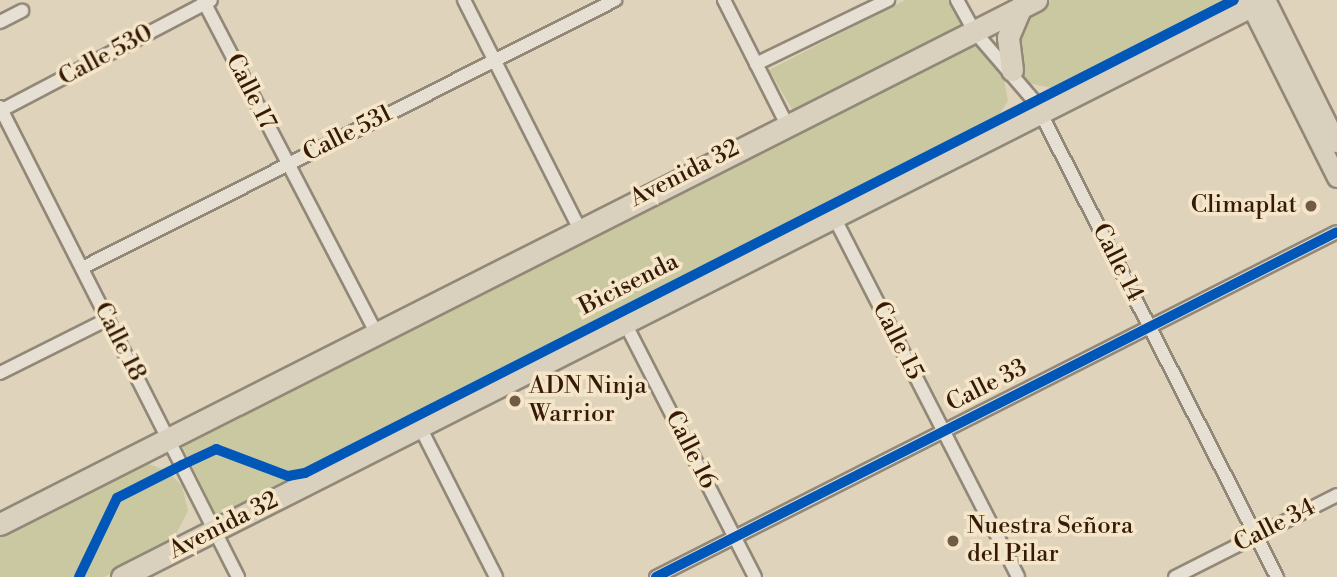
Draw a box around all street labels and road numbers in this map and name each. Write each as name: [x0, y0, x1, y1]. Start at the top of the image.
street label: Calle 530: [54, 19, 158, 93]
street label: Calle 17: [219, 49, 281, 135]
street label: Calle 531: [299, 99, 397, 169]
street label: Avenida 32: [626, 134, 744, 214]
street label: Calle 14: [1085, 219, 1149, 307]
street label: Bicisenda: [575, 248, 683, 322]
street label: Calle 15: [865, 297, 929, 385]
street label: Calle 18: [87, 298, 151, 386]
street label: Calle 33: [942, 354, 1032, 418]
street label: Calle 16: [658, 406, 722, 494]
street label: Avenida 32: [165, 486, 283, 566]
street label: Calle 34: [1229, 493, 1321, 559]

